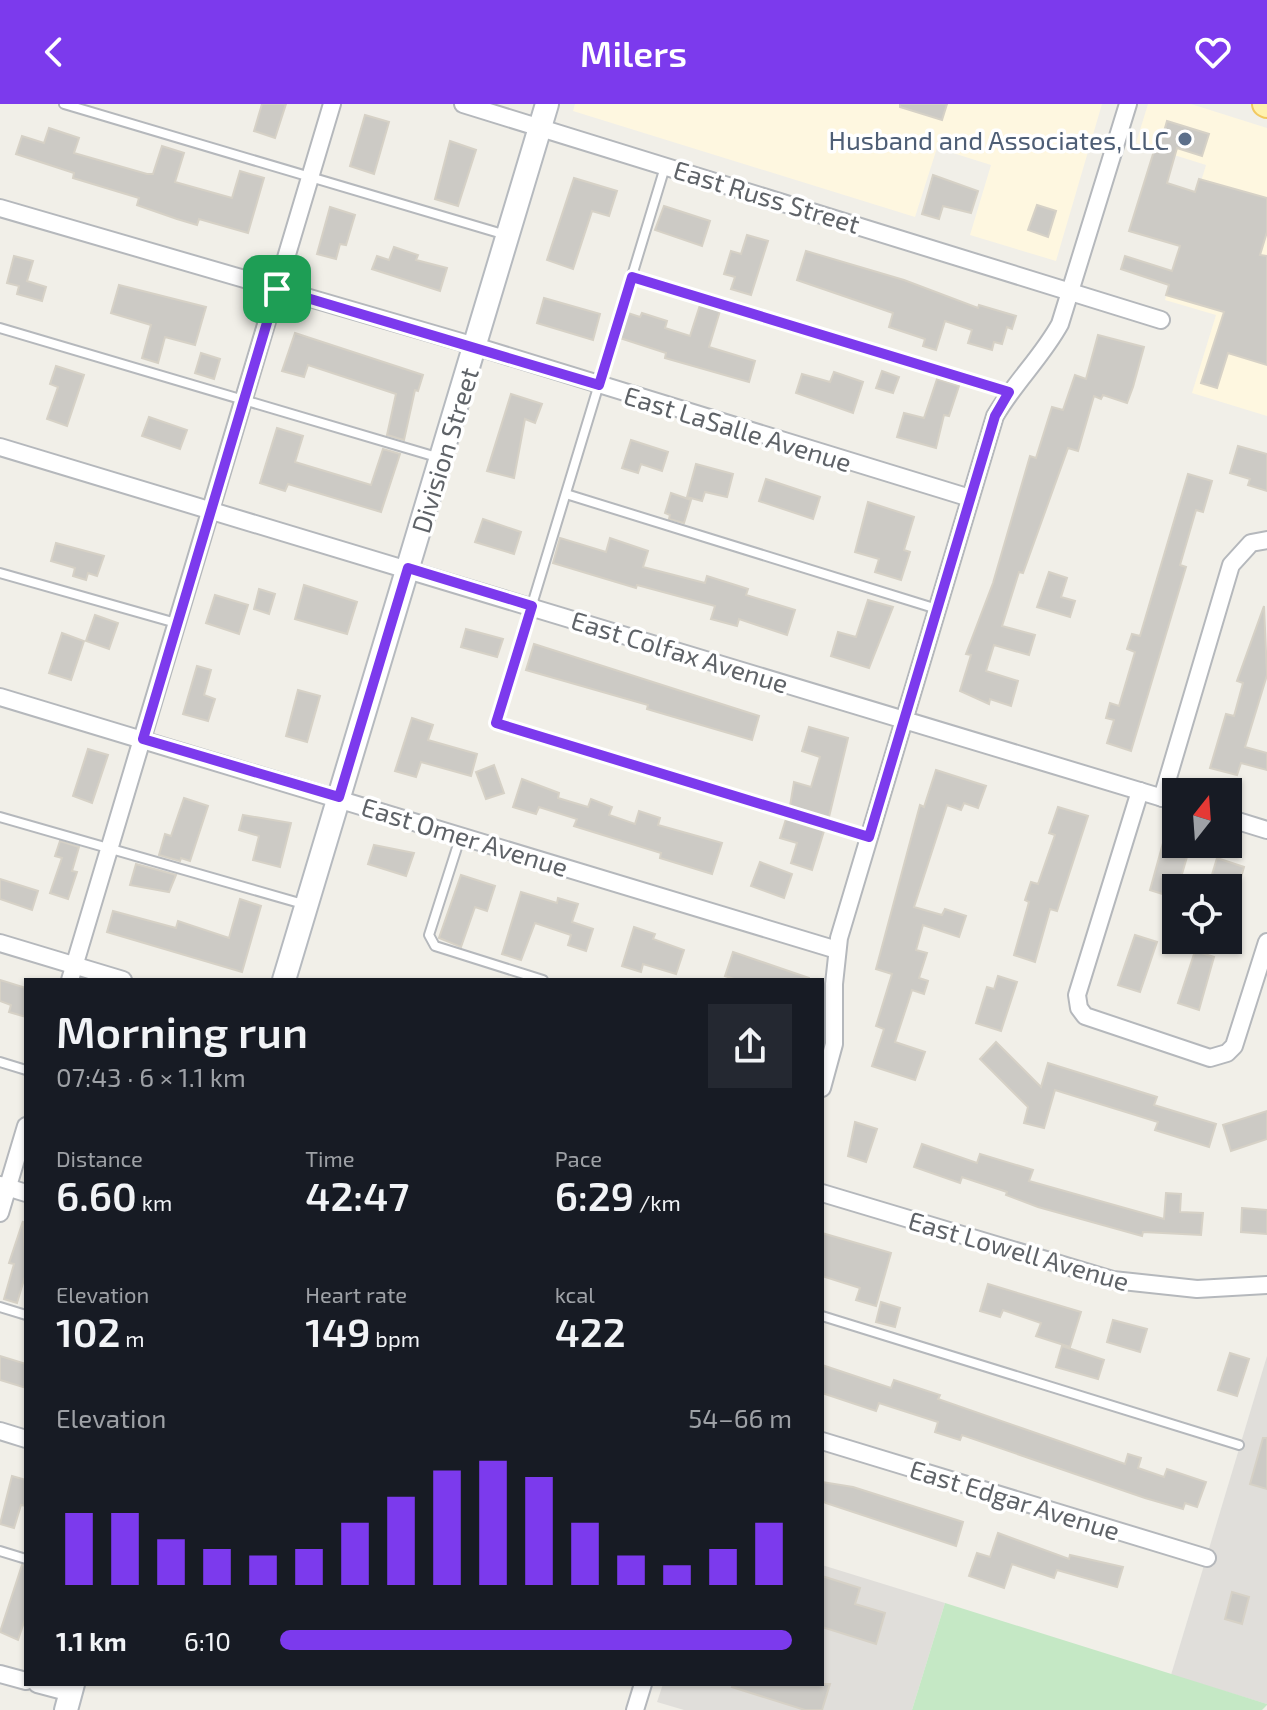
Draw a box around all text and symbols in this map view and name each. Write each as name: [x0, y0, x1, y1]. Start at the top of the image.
icon: back: [32, 30, 76, 74]
icon: heart: [1191, 30, 1235, 74]
text: Milers: [580, 31, 687, 74]
place label: Husband and Associates, LLC: [829, 124, 1169, 155]
marker: Husband and Associates, LLC: [1176, 130, 1194, 148]
street label: East Russ Street: [670, 153, 864, 239]
pin: [243, 255, 311, 323]
icon: arrive: [255, 267, 299, 311]
street label: Division Street: [404, 363, 484, 537]
street label: East LaSalle Avenue: [621, 379, 855, 477]
street label: East Colfax Avenue: [568, 603, 792, 699]
north arrow: [1162, 778, 1242, 858]
map controls: [1162, 778, 1242, 954]
street label: East Omer Avenue: [358, 790, 572, 882]
button: locate: [1162, 874, 1242, 954]
text: Morning run: [56, 1004, 308, 1057]
button: share: [708, 1004, 792, 1088]
text: 07:43 · 6 × 1.1 km: [56, 1061, 246, 1092]
text: Distance: [56, 1145, 143, 1171]
text: Time: [305, 1145, 355, 1171]
text: Pace: [555, 1145, 602, 1171]
text: 6.60: [56, 1171, 137, 1219]
text: 42:47: [305, 1171, 409, 1219]
text: 6:29: [555, 1171, 634, 1219]
text: km: [137, 1189, 172, 1215]
text: /km: [634, 1189, 681, 1215]
street label: East Lowell Avenue: [905, 1204, 1133, 1296]
text: Elevation: [56, 1281, 149, 1307]
text: Heart rate: [305, 1281, 407, 1307]
text: kcal: [555, 1281, 595, 1307]
text: 102: [56, 1307, 120, 1355]
text: 149: [305, 1307, 370, 1355]
text: 422: [555, 1307, 626, 1355]
text: m: [120, 1325, 145, 1351]
text: bpm: [370, 1325, 420, 1351]
text: Elevation: [56, 1402, 166, 1433]
text: 54–66 m: [688, 1402, 792, 1433]
street label: East Edgar Avenue: [906, 1452, 1124, 1546]
text: 1.1 km: [56, 1625, 127, 1656]
text: 6:10: [184, 1625, 231, 1656]

